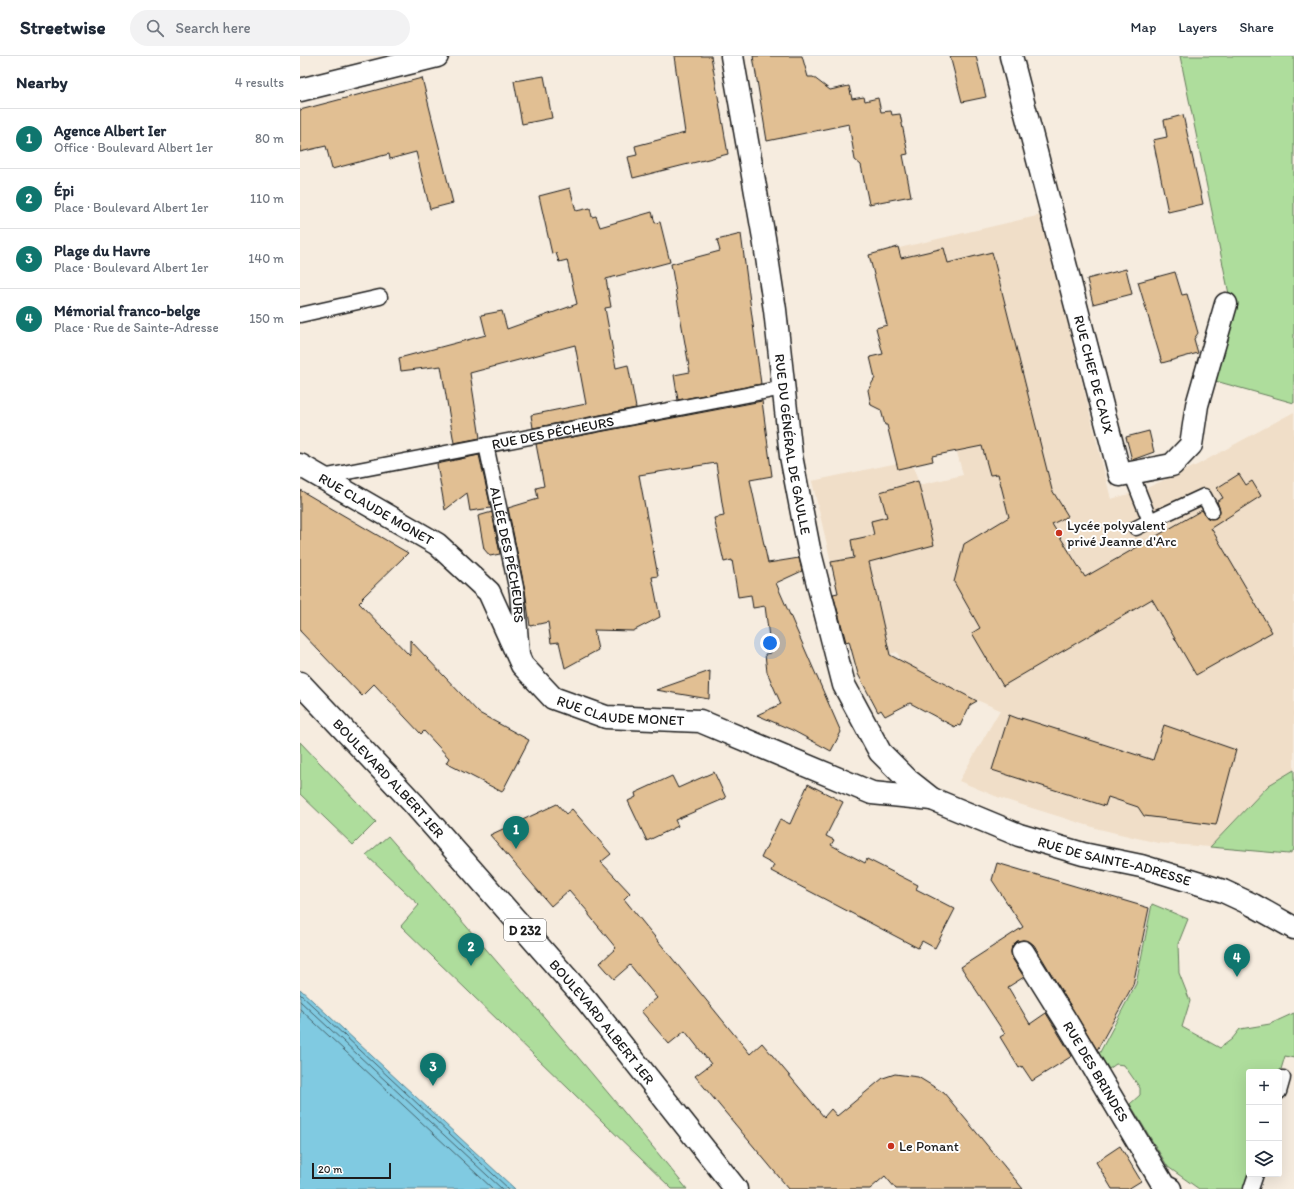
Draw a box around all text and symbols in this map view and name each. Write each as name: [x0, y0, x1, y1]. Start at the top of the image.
search box: [130, 10, 410, 46]
text: Streetwise: [20, 16, 106, 39]
icon: search: [144, 17, 166, 39]
text: Search here: [176, 19, 251, 37]
text: Map: [1131, 19, 1156, 36]
text: Layers: [1178, 19, 1217, 36]
text: Share: [1239, 19, 1274, 36]
text: Nearby: [16, 72, 68, 92]
text: 4 results: [235, 75, 284, 90]
text: Agence Albert Ier: [54, 122, 166, 140]
text: 1: [26, 131, 32, 146]
text: 80 m: [255, 131, 284, 146]
text: Office · Boulevard Albert 1er: [54, 140, 213, 155]
text: Épi: [54, 182, 74, 200]
text: 2: [26, 191, 32, 206]
text: 110 m: [250, 191, 284, 206]
text: Place · Boulevard Albert 1er: [54, 200, 208, 215]
text: Plage du Havre: [54, 242, 150, 260]
text: 3: [25, 251, 33, 266]
text: 140 m: [248, 251, 284, 266]
text: Place · Boulevard Albert 1er: [54, 260, 208, 275]
text: Mémorial franco-belge: [54, 302, 201, 320]
text: 4: [25, 311, 33, 326]
text: 150 m: [249, 311, 284, 326]
street label: RUE CHEF DE CAUX: [1070, 314, 1117, 436]
text: Place · Rue de Sainte-Adresse: [54, 320, 219, 335]
street label: RUE DU GÉNÉRAL DE GAULLE: [771, 353, 814, 536]
street label: RUE DES PÊCHEURS: [490, 413, 616, 453]
street label: RUE CLAUDE MONET: [315, 470, 437, 549]
street label: ALLÉE DES PÊCHEURS: [486, 485, 527, 623]
place label: Lycée polyvalent privé Jeanne d'Arc: [1067, 517, 1177, 550]
marker: Lycée polyvalent privé Jeanne d'Arc: [1054, 528, 1064, 538]
your location: [760, 633, 780, 653]
street label: RUE CLAUDE MONET: [554, 692, 685, 729]
street label: BOULEVARD ALBERT 1ER: [329, 715, 448, 841]
pin: 1: [503, 816, 529, 849]
street label: RUE DE SAINTE-ADRESSE: [1036, 833, 1193, 890]
road number: D 232: [504, 919, 546, 941]
pin: 2: [458, 933, 484, 966]
pin: 4: [1224, 944, 1250, 977]
street label: BOULEVARD ALBERT 1ER: [546, 956, 658, 1088]
street label: RUE DES BRINDES: [1059, 1018, 1132, 1125]
pin: 3: [420, 1053, 446, 1086]
map controls: [1246, 1069, 1282, 1177]
button: +: [1246, 1069, 1282, 1105]
button: −: [1246, 1105, 1282, 1141]
place label: Le Ponant: [899, 1138, 959, 1155]
marker: Le Ponant: [886, 1141, 896, 1151]
button: layers: [1246, 1141, 1282, 1177]
scale bar: [312, 1161, 391, 1180]
text: 20 m: [318, 1163, 342, 1176]

